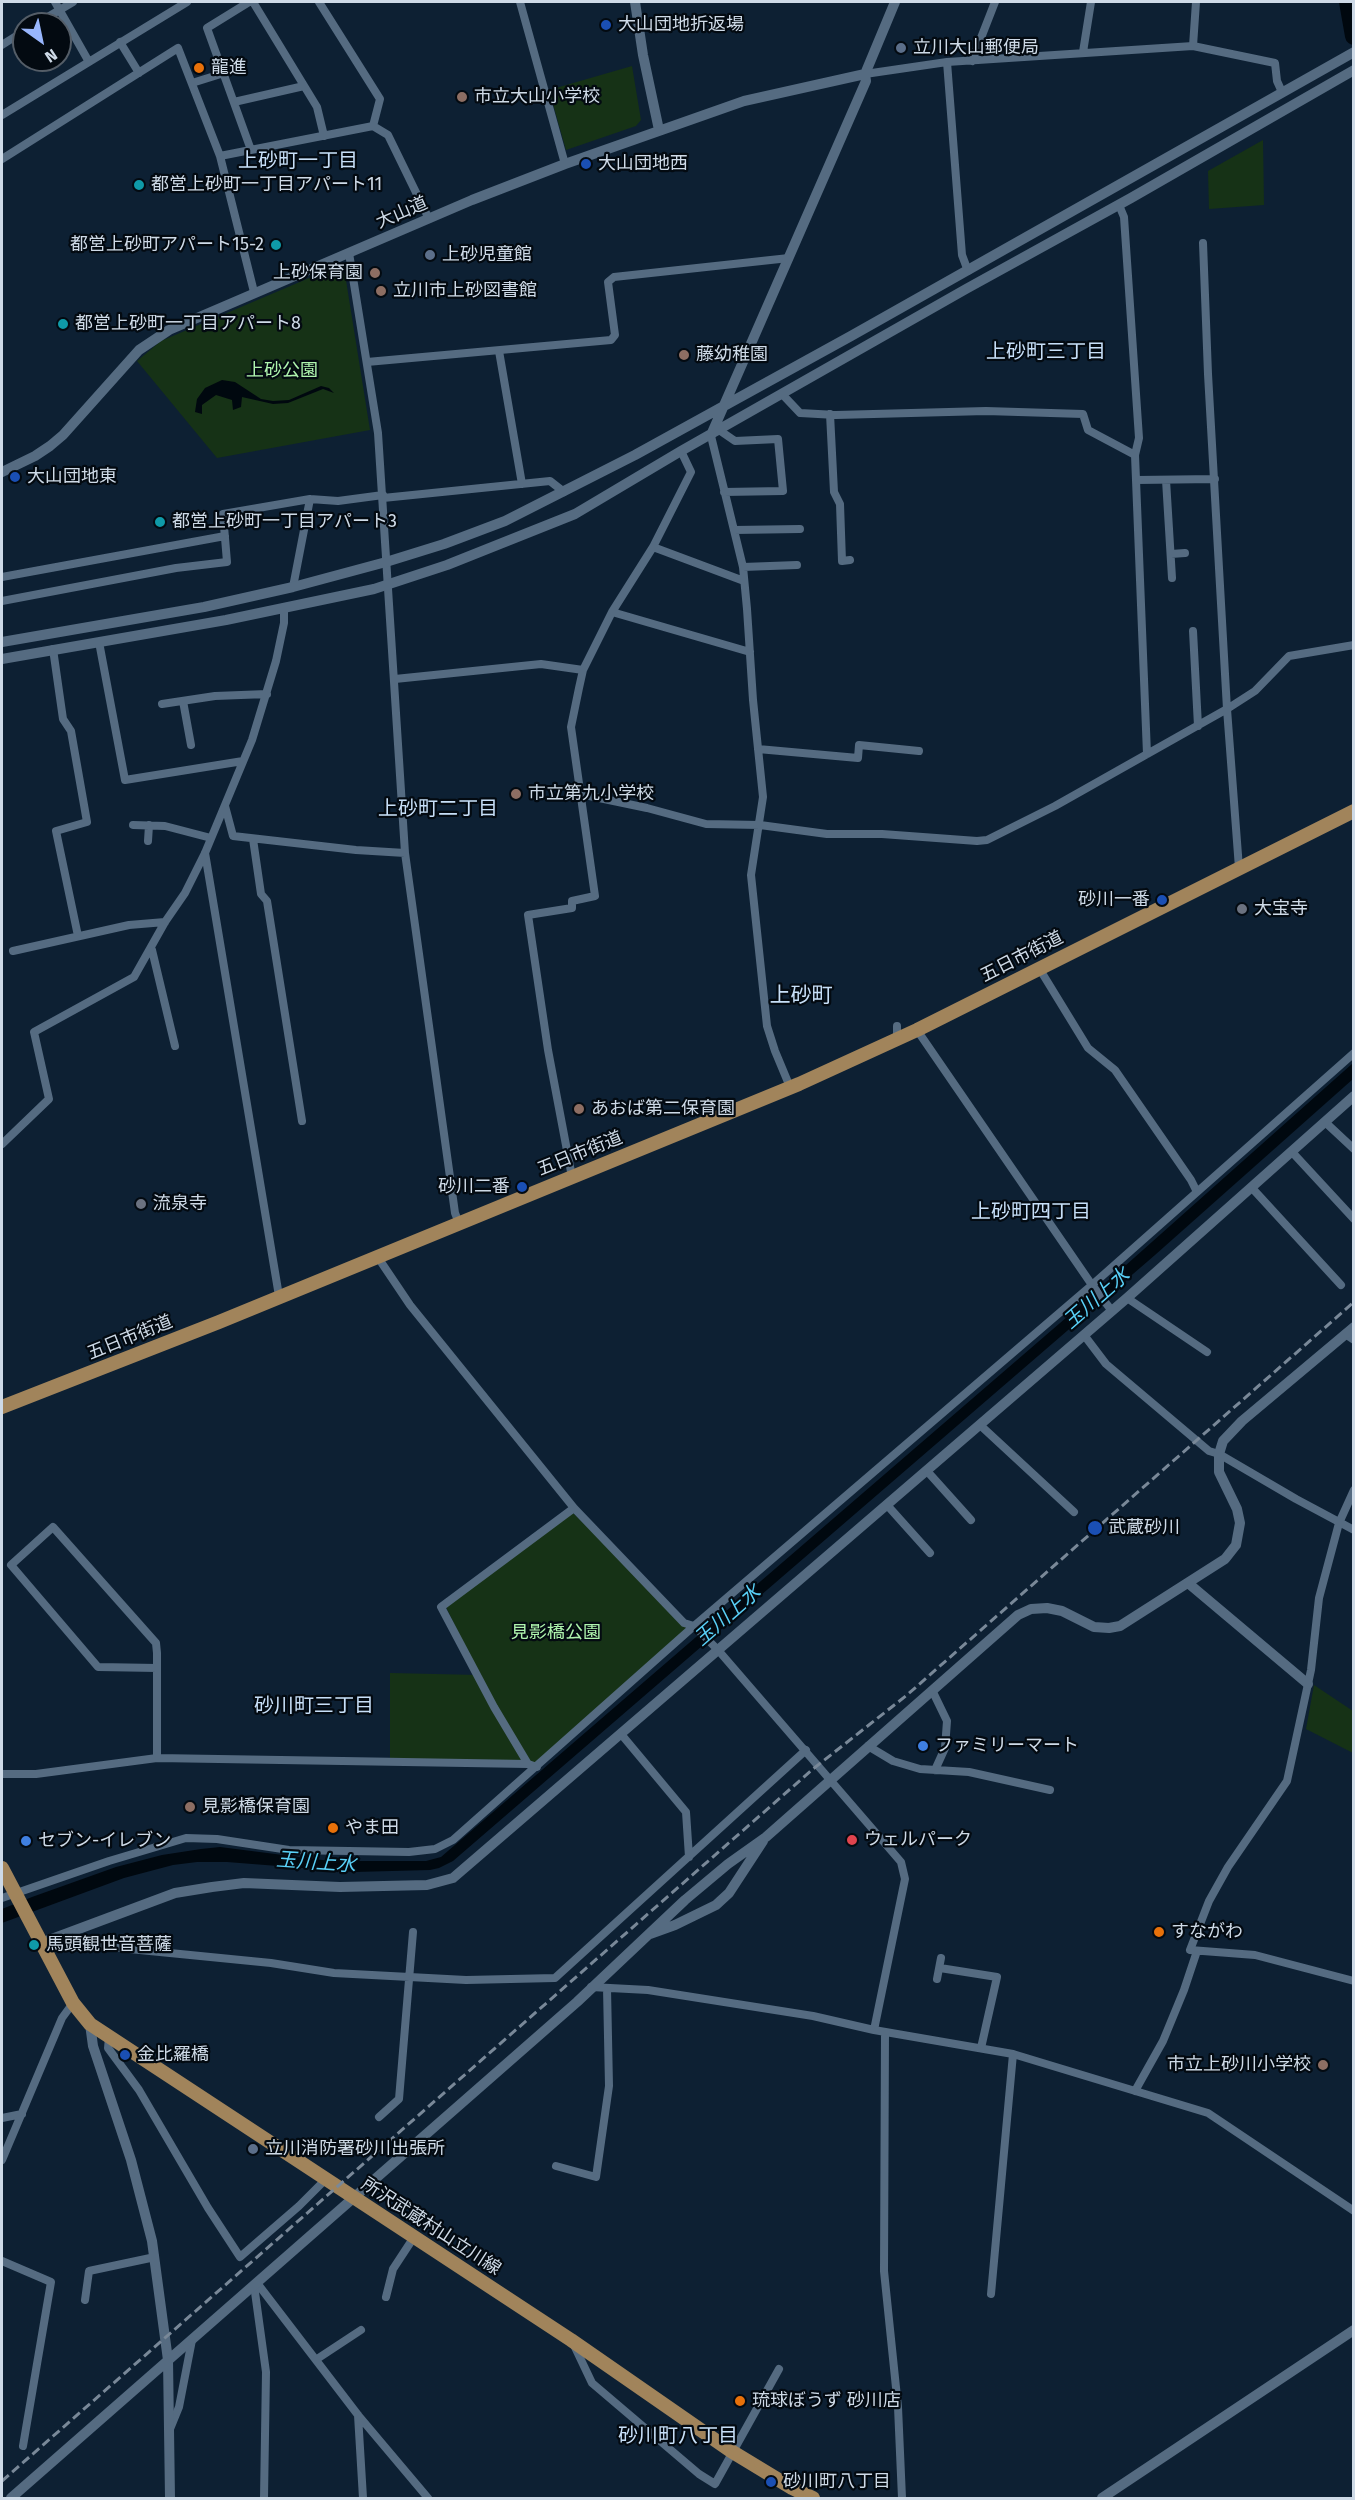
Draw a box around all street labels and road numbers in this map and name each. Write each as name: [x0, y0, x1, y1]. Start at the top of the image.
street label: 大山道: [373, 193, 431, 233]
street label: 五日市街道: [977, 927, 1067, 987]
street label: 五日市街道: [534, 1127, 626, 1181]
street label: 五日市街道: [84, 1311, 176, 1365]
street label: 所沢武蔵村山立川線: [357, 2174, 505, 2280]

